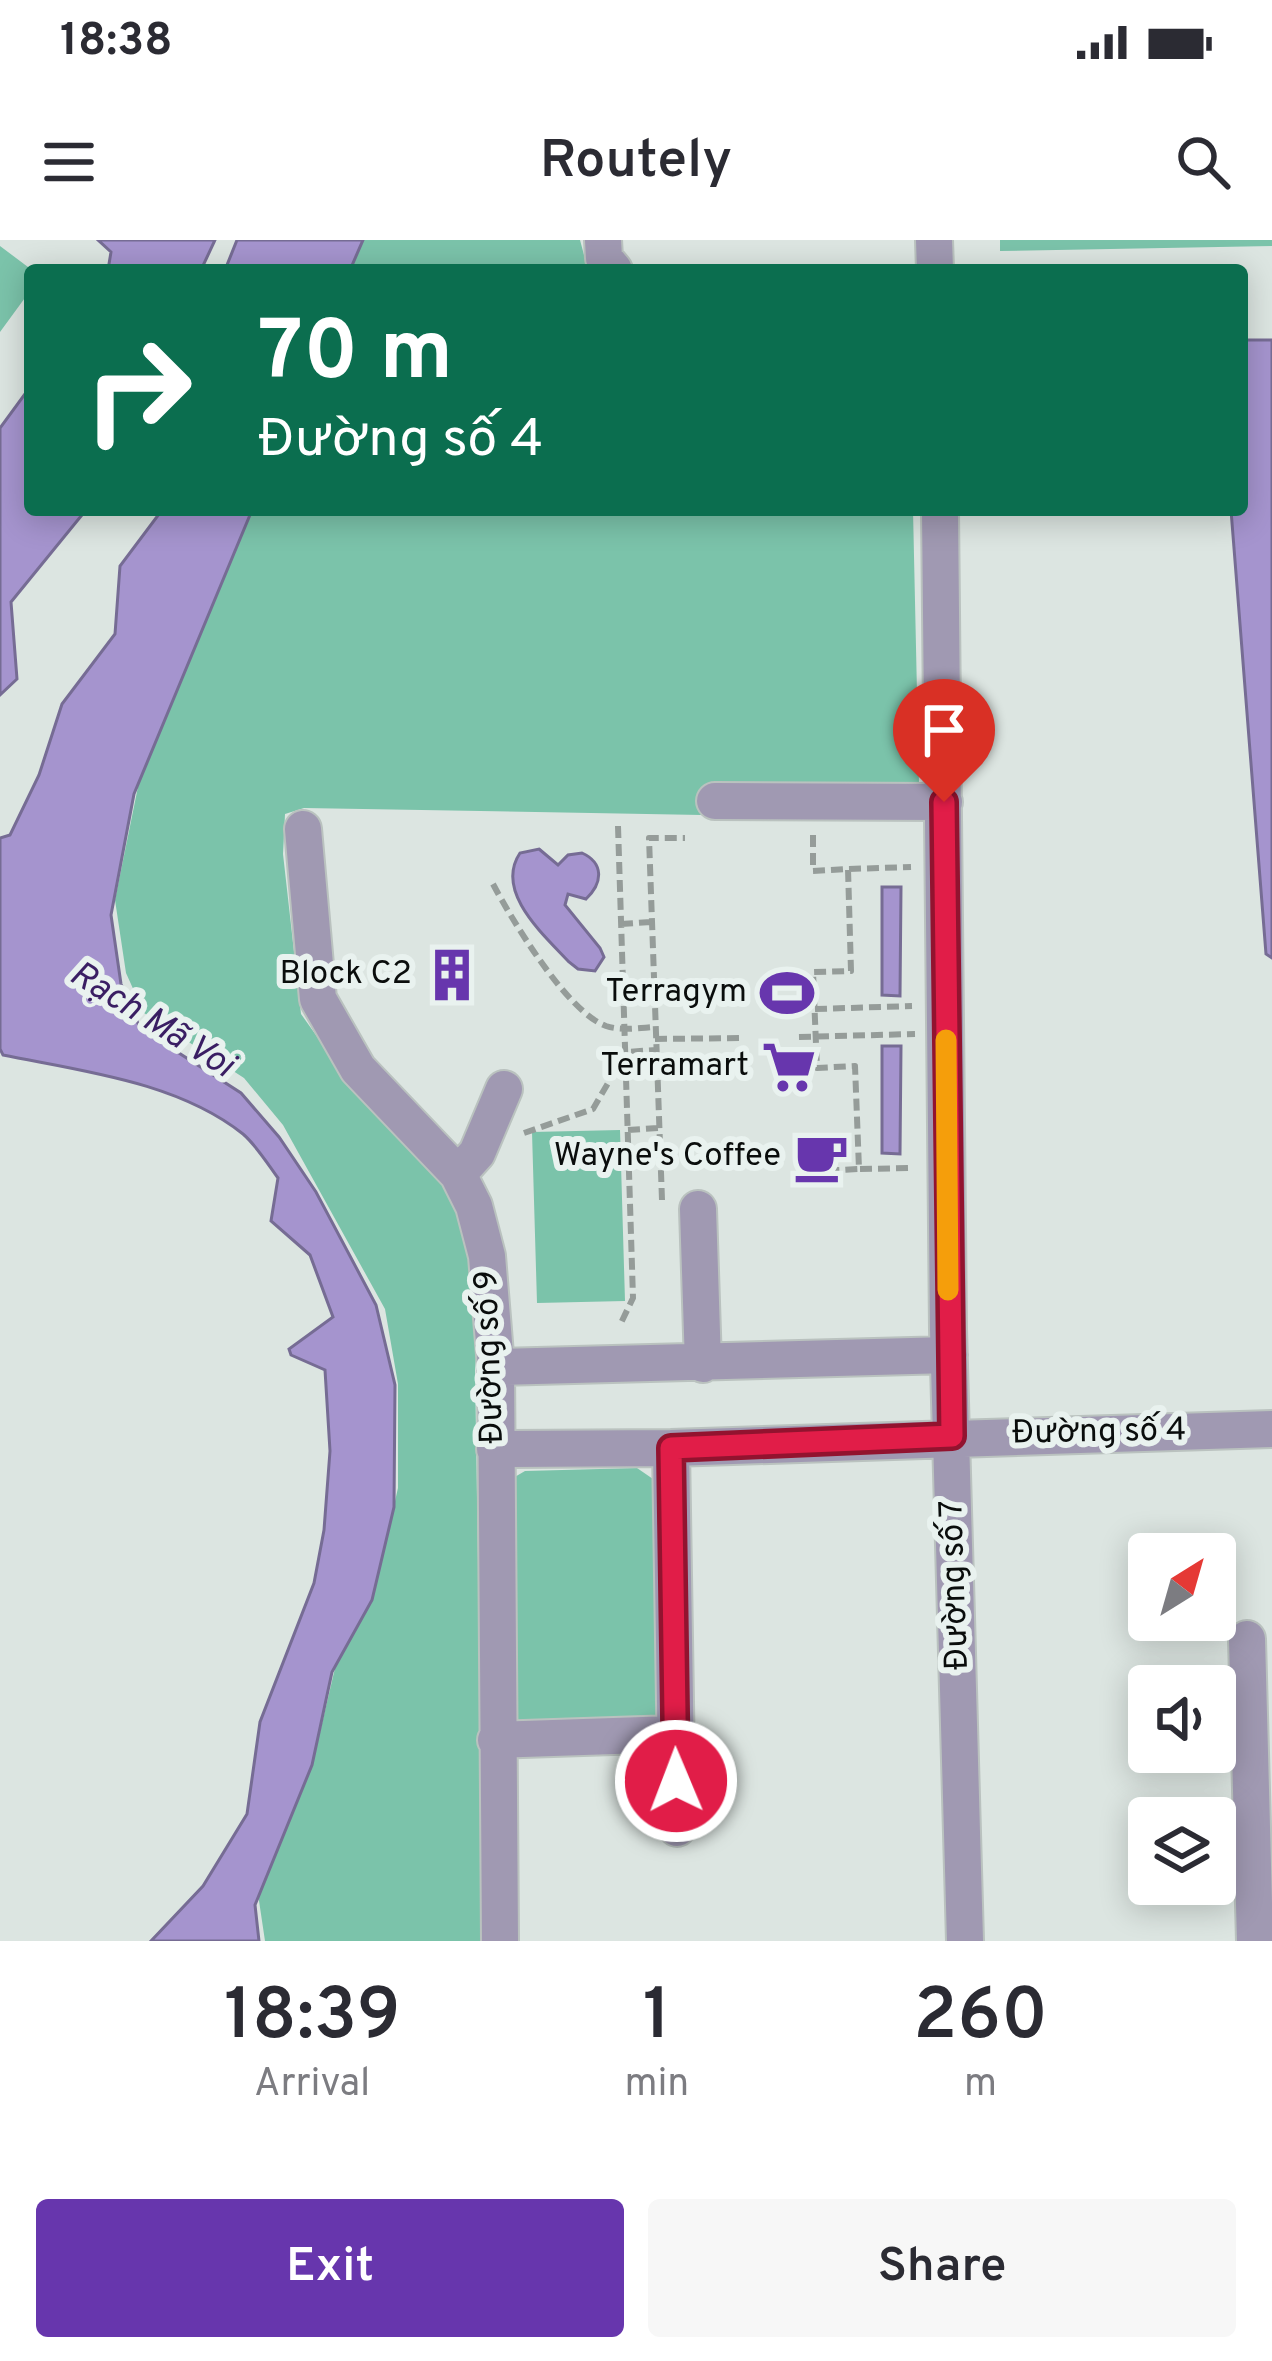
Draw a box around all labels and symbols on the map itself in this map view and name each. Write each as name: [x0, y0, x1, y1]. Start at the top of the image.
pin: [893, 679, 995, 802]
building icon: Block C2: [423, 946, 481, 1004]
water label: Rạch Mã Voi: [60, 952, 244, 1091]
place label: Block C2: [279, 954, 412, 996]
sports icon: Terragym: [758, 964, 816, 1022]
place label: Terragym: [605, 972, 747, 1014]
supermarket icon: Terramart: [760, 1038, 818, 1096]
place label: Terramart: [600, 1046, 749, 1088]
cafe icon: Wayne's Coffee: [792, 1128, 850, 1186]
place label: Wayne's Coffee: [554, 1136, 781, 1178]
street label: Đường số 9: [467, 1269, 515, 1445]
street label: Đường số 4: [1011, 1410, 1187, 1456]
street label: Đường số 7: [932, 1499, 980, 1671]
north arrow: [1128, 1533, 1236, 1641]
position arrow: [613, 1718, 739, 1844]

